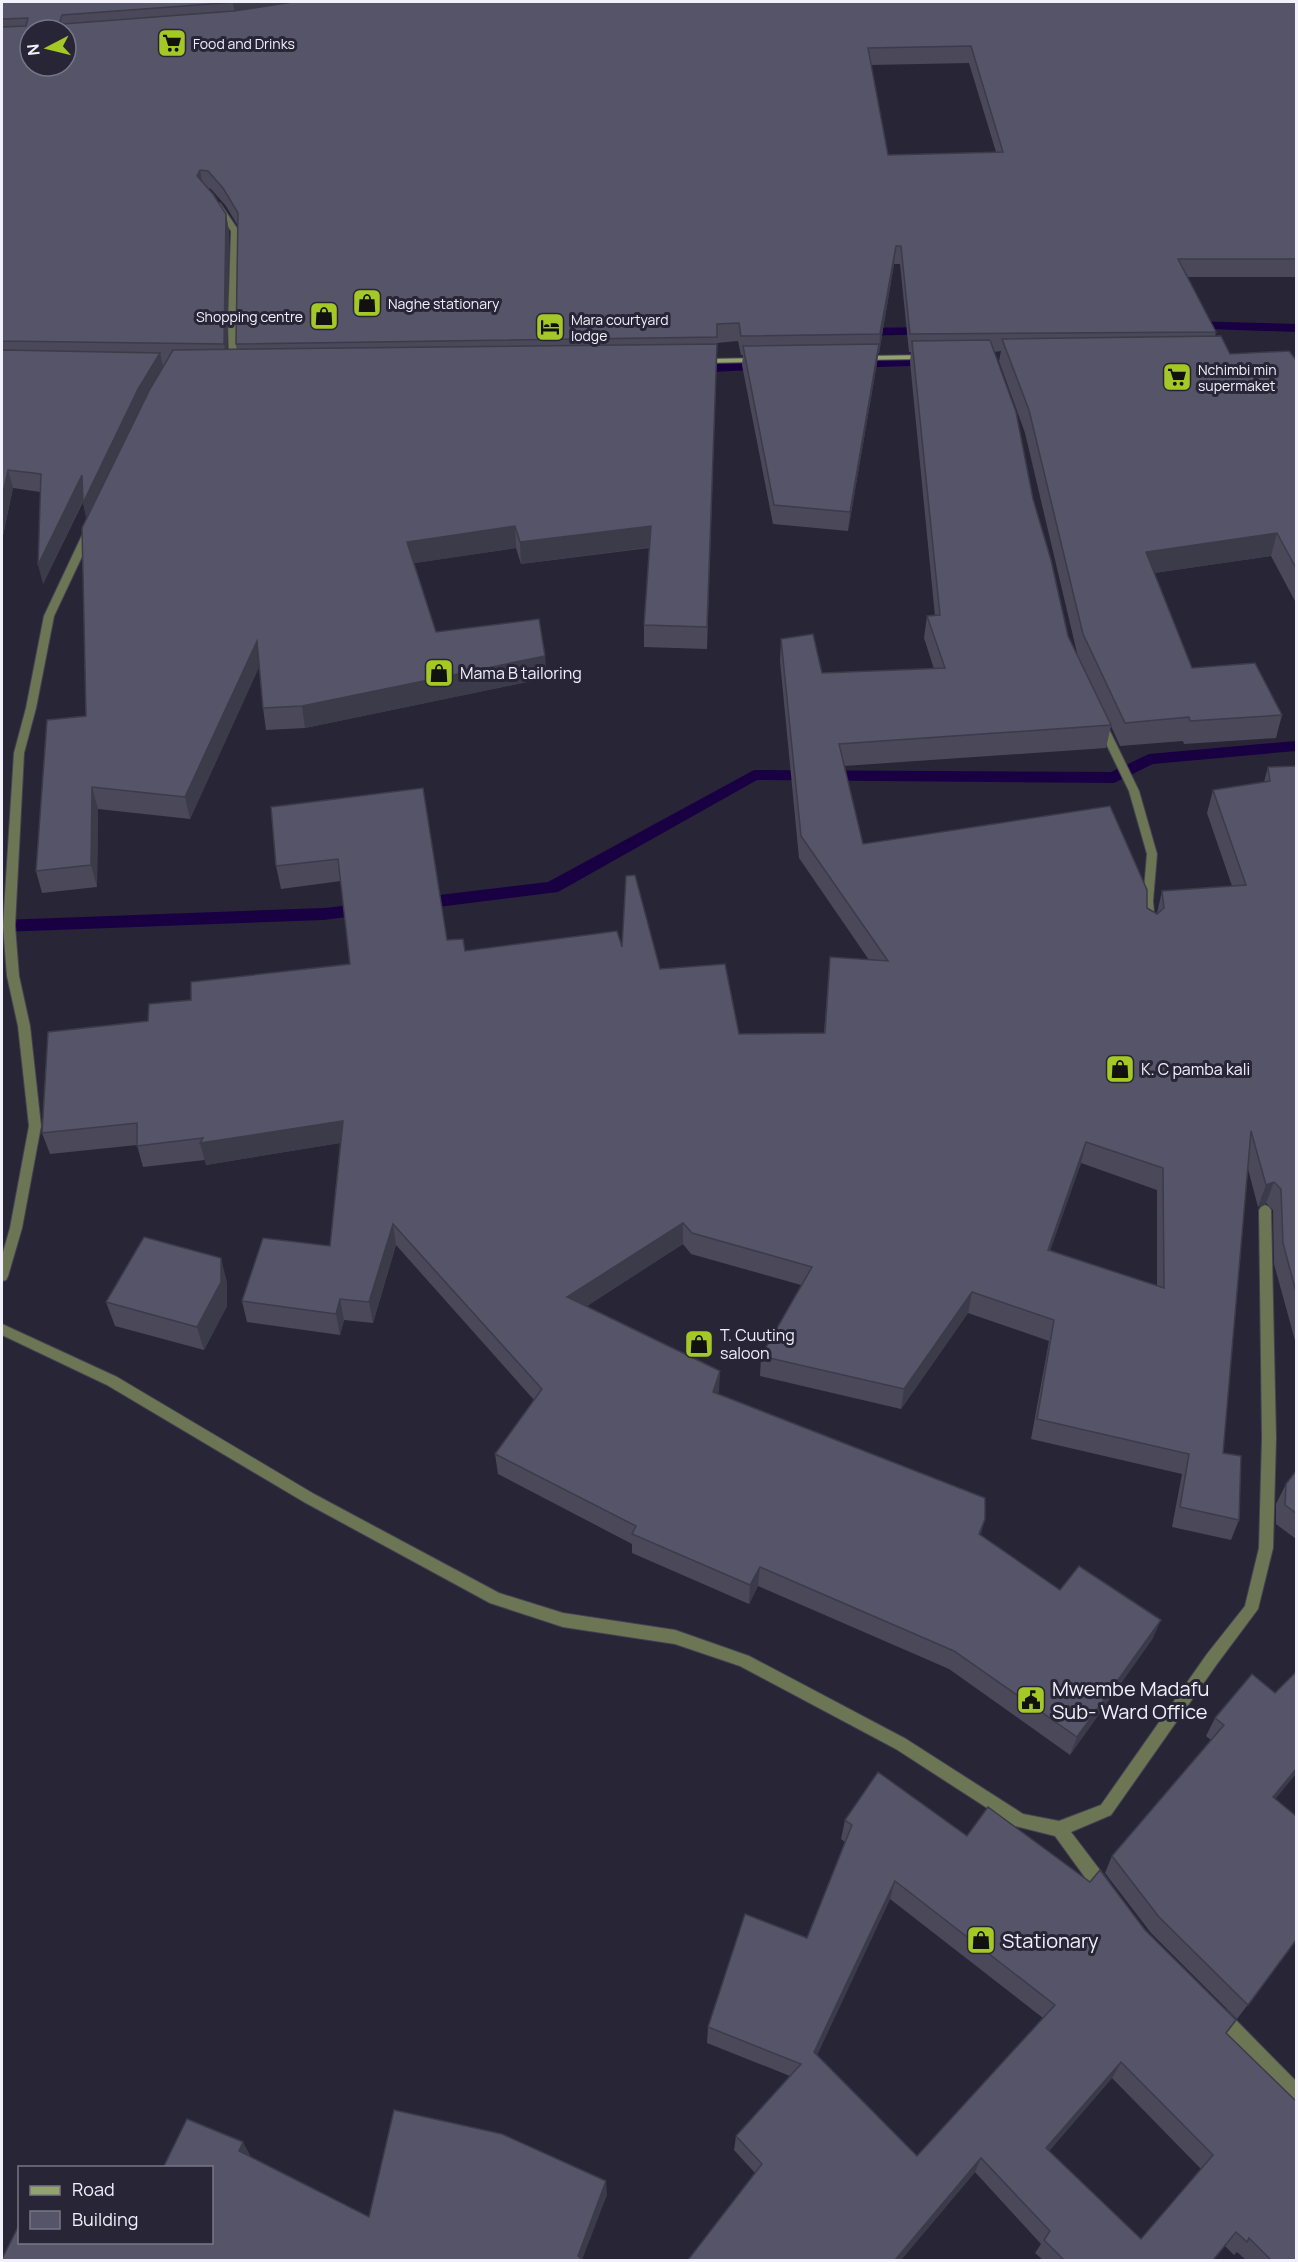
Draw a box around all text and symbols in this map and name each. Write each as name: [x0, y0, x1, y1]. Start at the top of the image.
north arrow: [18, 18, 78, 78]
supermarket icon: Food and Drinks: [156, 27, 188, 59]
place label: Food and Drinks: [193, 34, 295, 53]
text: N: [21, 43, 45, 57]
shop icon: Naghe stationary: [351, 287, 383, 319]
place label: Naghe stationary: [388, 294, 500, 313]
shop icon: Shopping centre: [308, 300, 340, 332]
place label: Shopping centre: [196, 307, 303, 326]
place label: Mara courtyard lodge: [571, 310, 669, 345]
hotel icon: Mara courtyard lodge: [534, 311, 566, 343]
place label: Nchimbi min supermaket: [1198, 360, 1277, 395]
supermarket icon: Nchimbi min supermaket: [1161, 361, 1193, 393]
shop icon: Mama B tailoring: [423, 657, 455, 689]
place label: Mama B tailoring: [460, 662, 582, 684]
shop icon: K. C pamba kali: [1104, 1053, 1136, 1085]
place label: K. C pamba kali: [1141, 1058, 1250, 1080]
place label: T. Cuuting saloon: [720, 1324, 795, 1364]
shop icon: T. Cuuting saloon: [683, 1328, 715, 1360]
place label: Mwembe Madafu Sub- Ward Office: [1052, 1675, 1210, 1725]
public building icon: Mwembe Madafu Sub- Ward Office: [1015, 1684, 1047, 1716]
shop icon: Stationary: [965, 1924, 997, 1956]
place label: Stationary: [1002, 1927, 1099, 1954]
legend: [18, 2166, 213, 2244]
text: Road: [72, 2177, 115, 2201]
text: Building: [72, 2207, 138, 2231]

